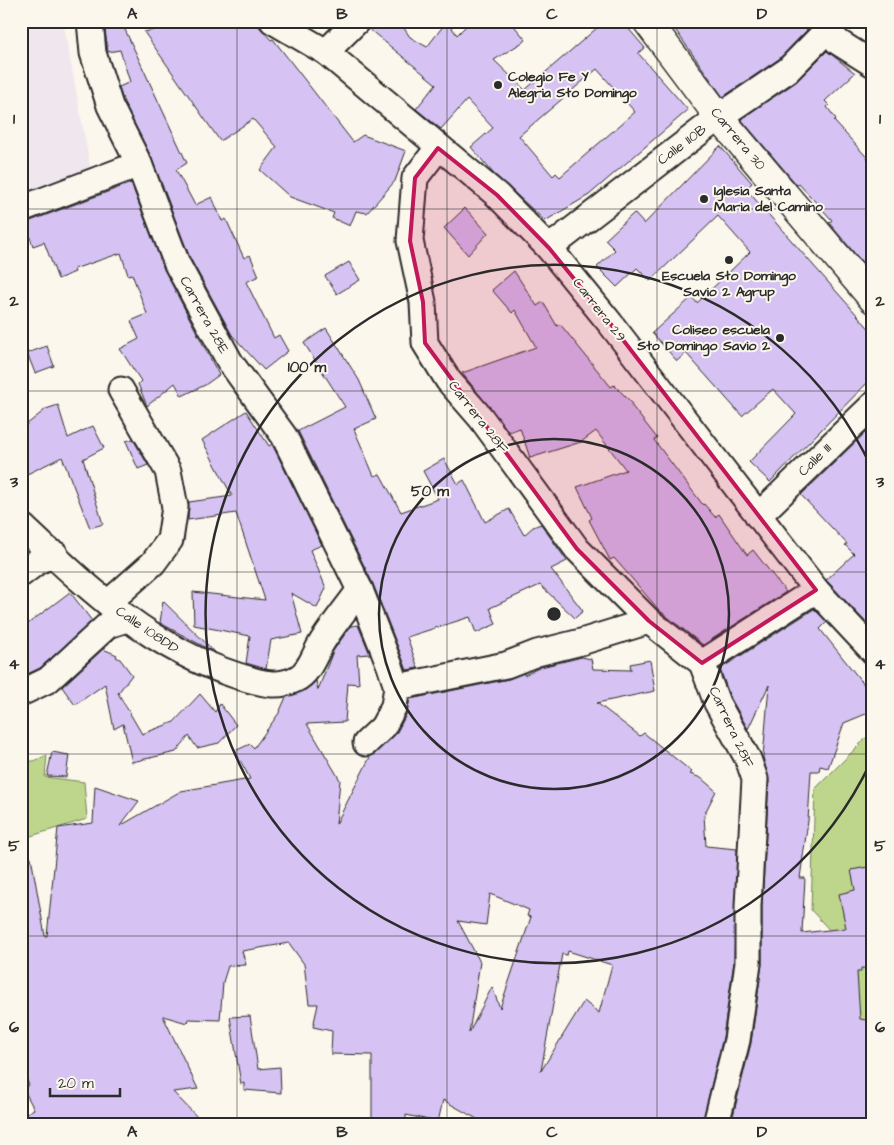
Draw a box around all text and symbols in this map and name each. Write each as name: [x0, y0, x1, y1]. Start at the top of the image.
text: A: [127, 3, 138, 25]
text: B: [336, 3, 348, 25]
text: C: [546, 3, 558, 25]
text: D: [757, 3, 768, 25]
place label: Colegio Fe Y Alegria Sto Domingo: [508, 67, 637, 104]
marker: Colegio Fe Y Alegria Sto Domingo: [492, 79, 504, 91]
street label: Carrera 30: [706, 103, 770, 175]
text: 1: [13, 108, 16, 130]
text: 1: [879, 108, 882, 130]
street label: Calle 110B: [653, 120, 711, 170]
place label: Iglesia Santa Maria del Camino: [714, 181, 823, 217]
marker: Iglesia Santa Maria del Camino: [698, 193, 710, 205]
marker: Escuela Sto Domingo Savio 2 Agrup: [723, 254, 735, 266]
place label: Escuela Sto Domingo Savio 2 Agrup: [662, 266, 796, 303]
street label: Carrera 28E: [174, 273, 234, 358]
street label: Carrera 29: [568, 274, 630, 346]
text: 2: [8, 290, 19, 312]
text: 2: [874, 290, 885, 312]
place label: Coliseo escuela Sto Domingo Savio 2: [636, 320, 771, 357]
marker: Coliseo escuela Sto Domingo Savio 2: [774, 332, 786, 344]
text: 100 m: [288, 357, 327, 378]
street label: Carrera 28F: [443, 376, 513, 458]
street label: Calle 111: [794, 439, 836, 481]
text: 3: [9, 471, 19, 493]
text: 3: [875, 471, 885, 493]
text: 50 m: [411, 481, 449, 502]
street label: Calle 108DD: [111, 601, 183, 659]
centre of rings: [545, 605, 563, 623]
text: 4: [9, 653, 20, 675]
text: 4: [875, 653, 886, 675]
street label: Carrera 28F: [703, 683, 759, 771]
text: 5: [8, 835, 20, 857]
text: 5: [874, 835, 886, 857]
text: 6: [9, 1016, 19, 1038]
text: 6: [875, 1016, 885, 1038]
scale bar: [50, 1065, 120, 1097]
text: 20 m: [58, 1073, 94, 1094]
text: A: [127, 1121, 138, 1143]
text: B: [336, 1121, 348, 1143]
text: C: [546, 1121, 558, 1143]
text: D: [757, 1121, 768, 1143]

